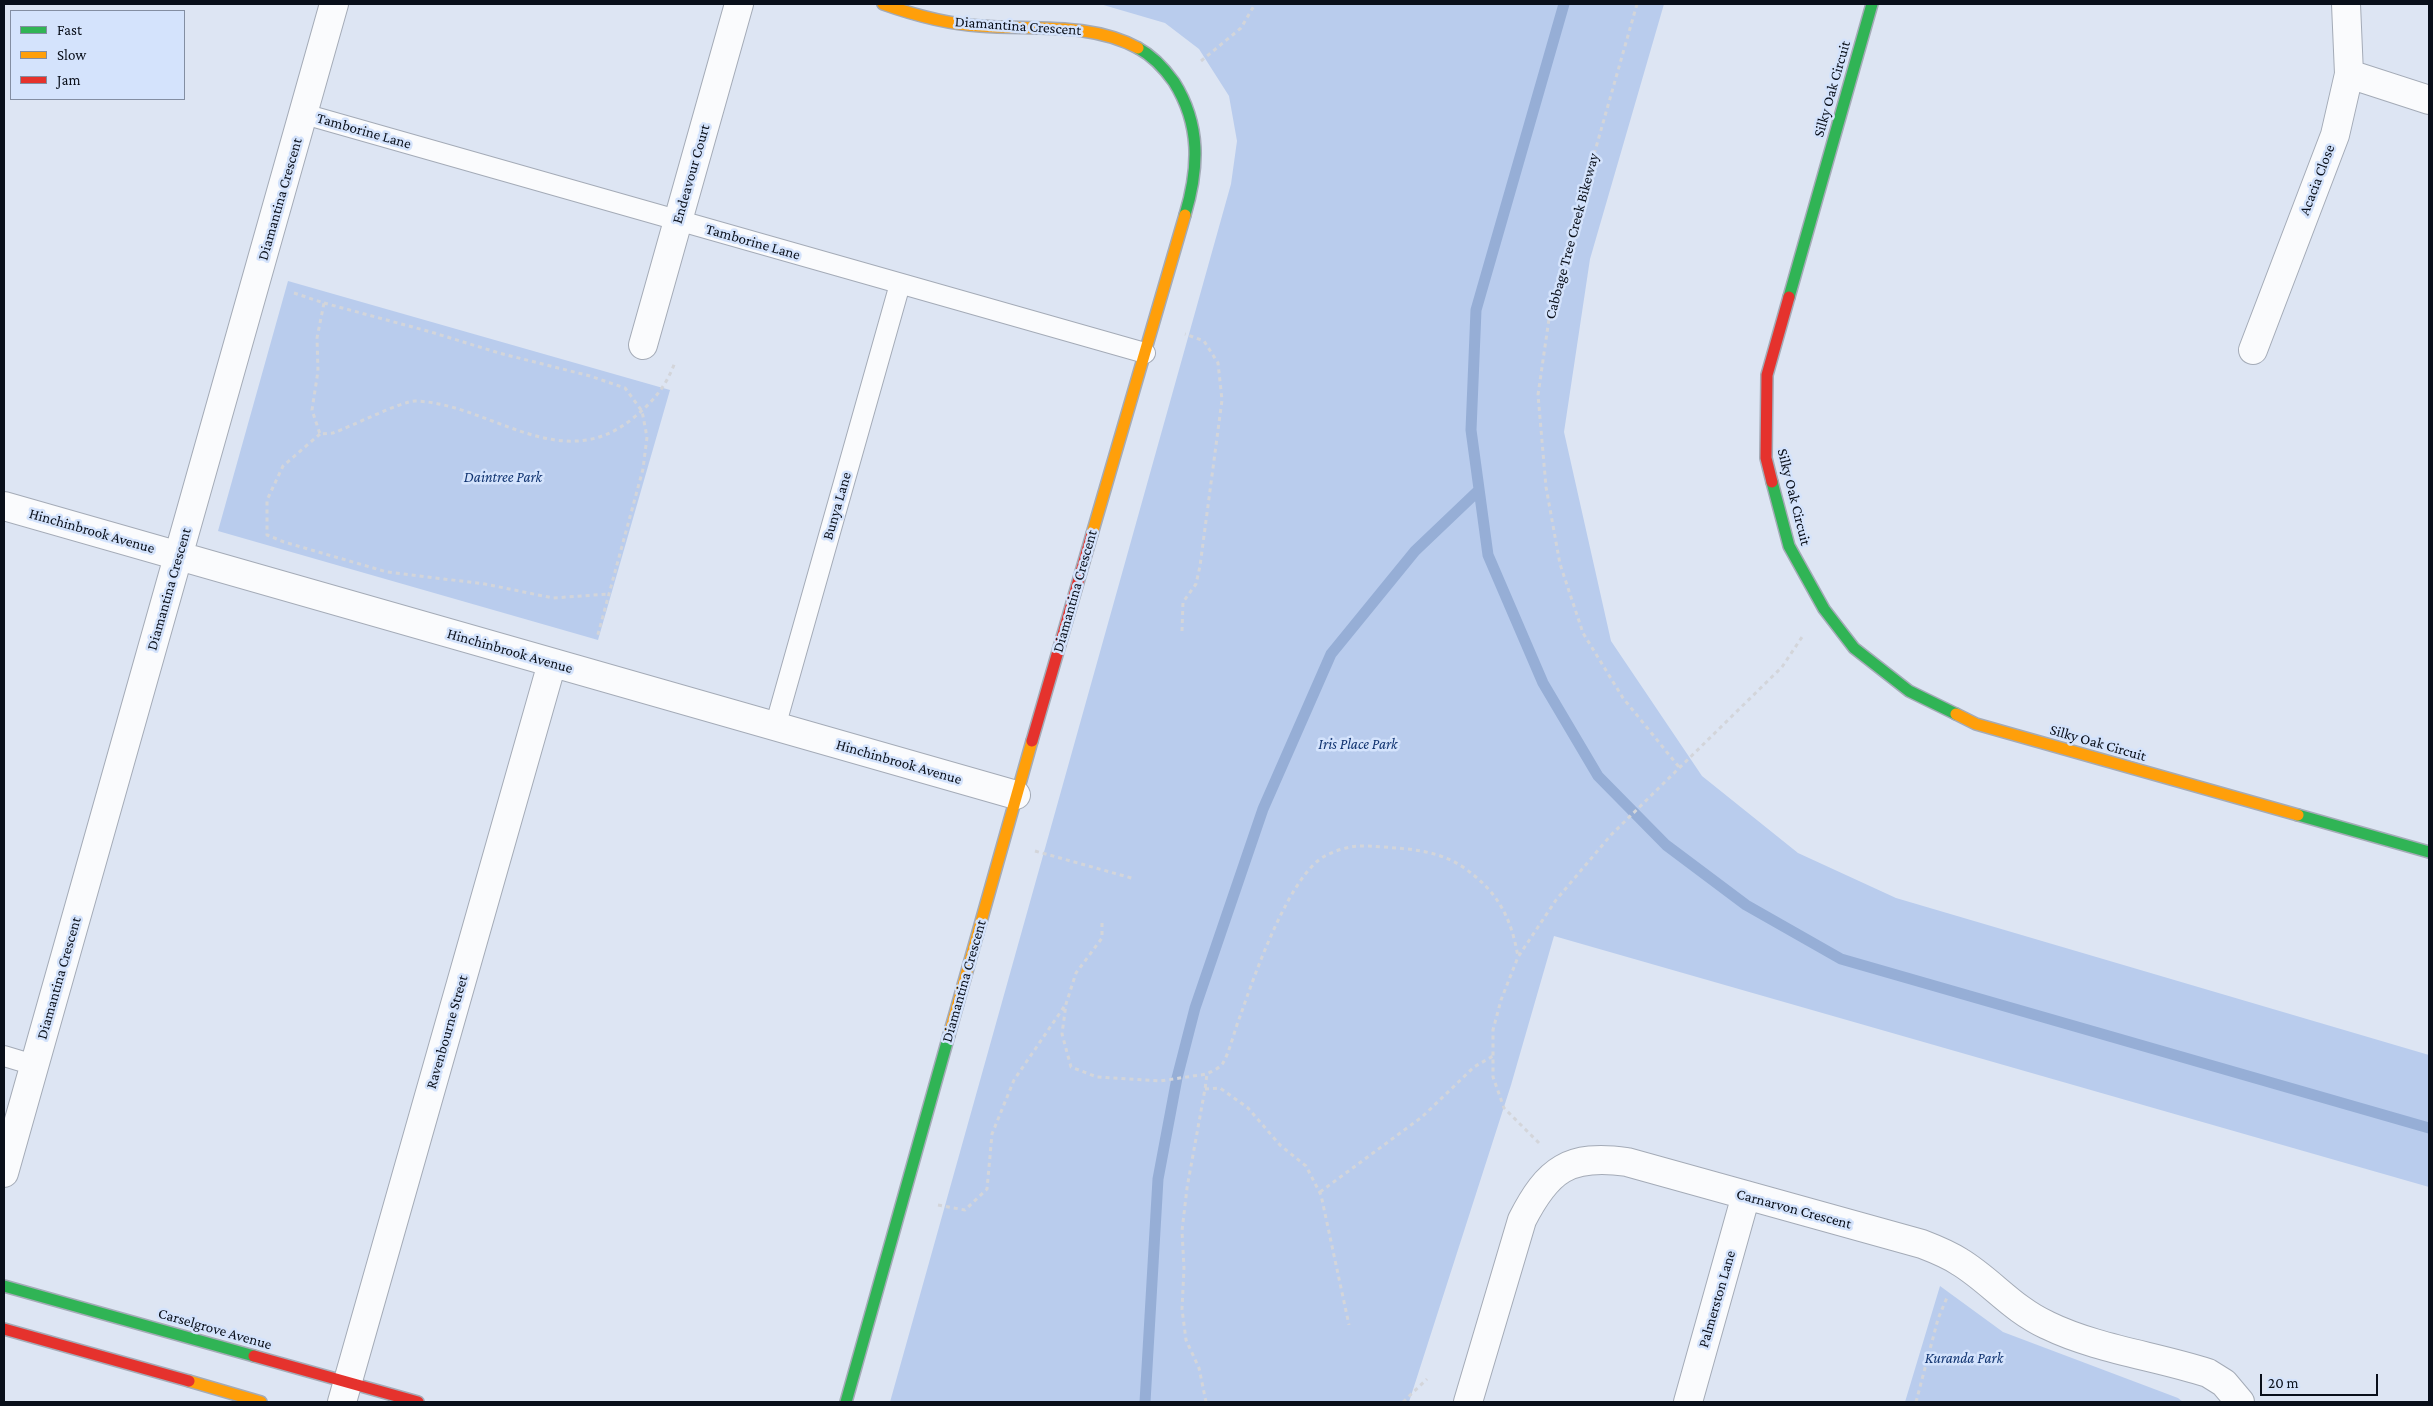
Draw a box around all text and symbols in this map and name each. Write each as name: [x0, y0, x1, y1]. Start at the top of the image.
legend: [10, 10, 185, 100]
street label: Diamantina Crescent: [954, 13, 1082, 39]
text: Fast: [57, 22, 82, 38]
street label: Silky Oak Circuit: [1810, 39, 1854, 139]
text: Slow: [57, 47, 86, 63]
text: Jam: [57, 72, 80, 88]
street label: Tamborine Lane: [315, 109, 413, 153]
street label: Endeavour Court: [668, 122, 714, 226]
street label: Diamantina Crescent: [254, 136, 306, 262]
street label: Acacia Close: [2295, 142, 2339, 218]
street label: Cabbage Tree Creek Bikeway: [1541, 151, 1603, 321]
street label: Tamborine Lane: [704, 220, 802, 264]
street label: Silky Oak Circuit: [1773, 447, 1815, 547]
park label: Daintree Park: [464, 468, 542, 486]
street label: Bunya Lane: [819, 470, 855, 542]
street label: Hinchinbrook Avenue: [27, 504, 157, 558]
street label: Diamantina Crescent: [143, 526, 195, 652]
street label: Diamantina Crescent: [1049, 528, 1101, 654]
street label: Hinchinbrook Avenue: [445, 624, 575, 678]
street label: Silky Oak Circuit: [2048, 721, 2148, 765]
street label: Hinchinbrook Avenue: [834, 735, 964, 789]
park label: Iris Place Park: [1318, 735, 1398, 753]
street label: Diamantina Crescent: [33, 915, 85, 1041]
street label: Diamantina Crescent: [938, 918, 990, 1044]
street label: Ravenbourne Street: [422, 973, 472, 1091]
street label: Carnarvon Crescent: [1734, 1185, 1854, 1233]
street label: Palmerston Lane: [1695, 1248, 1739, 1350]
street label: Carselgrove Avenue: [156, 1304, 274, 1354]
park label: Kuranda Park: [1925, 1349, 2003, 1367]
scale bar: [2263, 1364, 2380, 1396]
text: 20 m: [2268, 1375, 2299, 1391]

